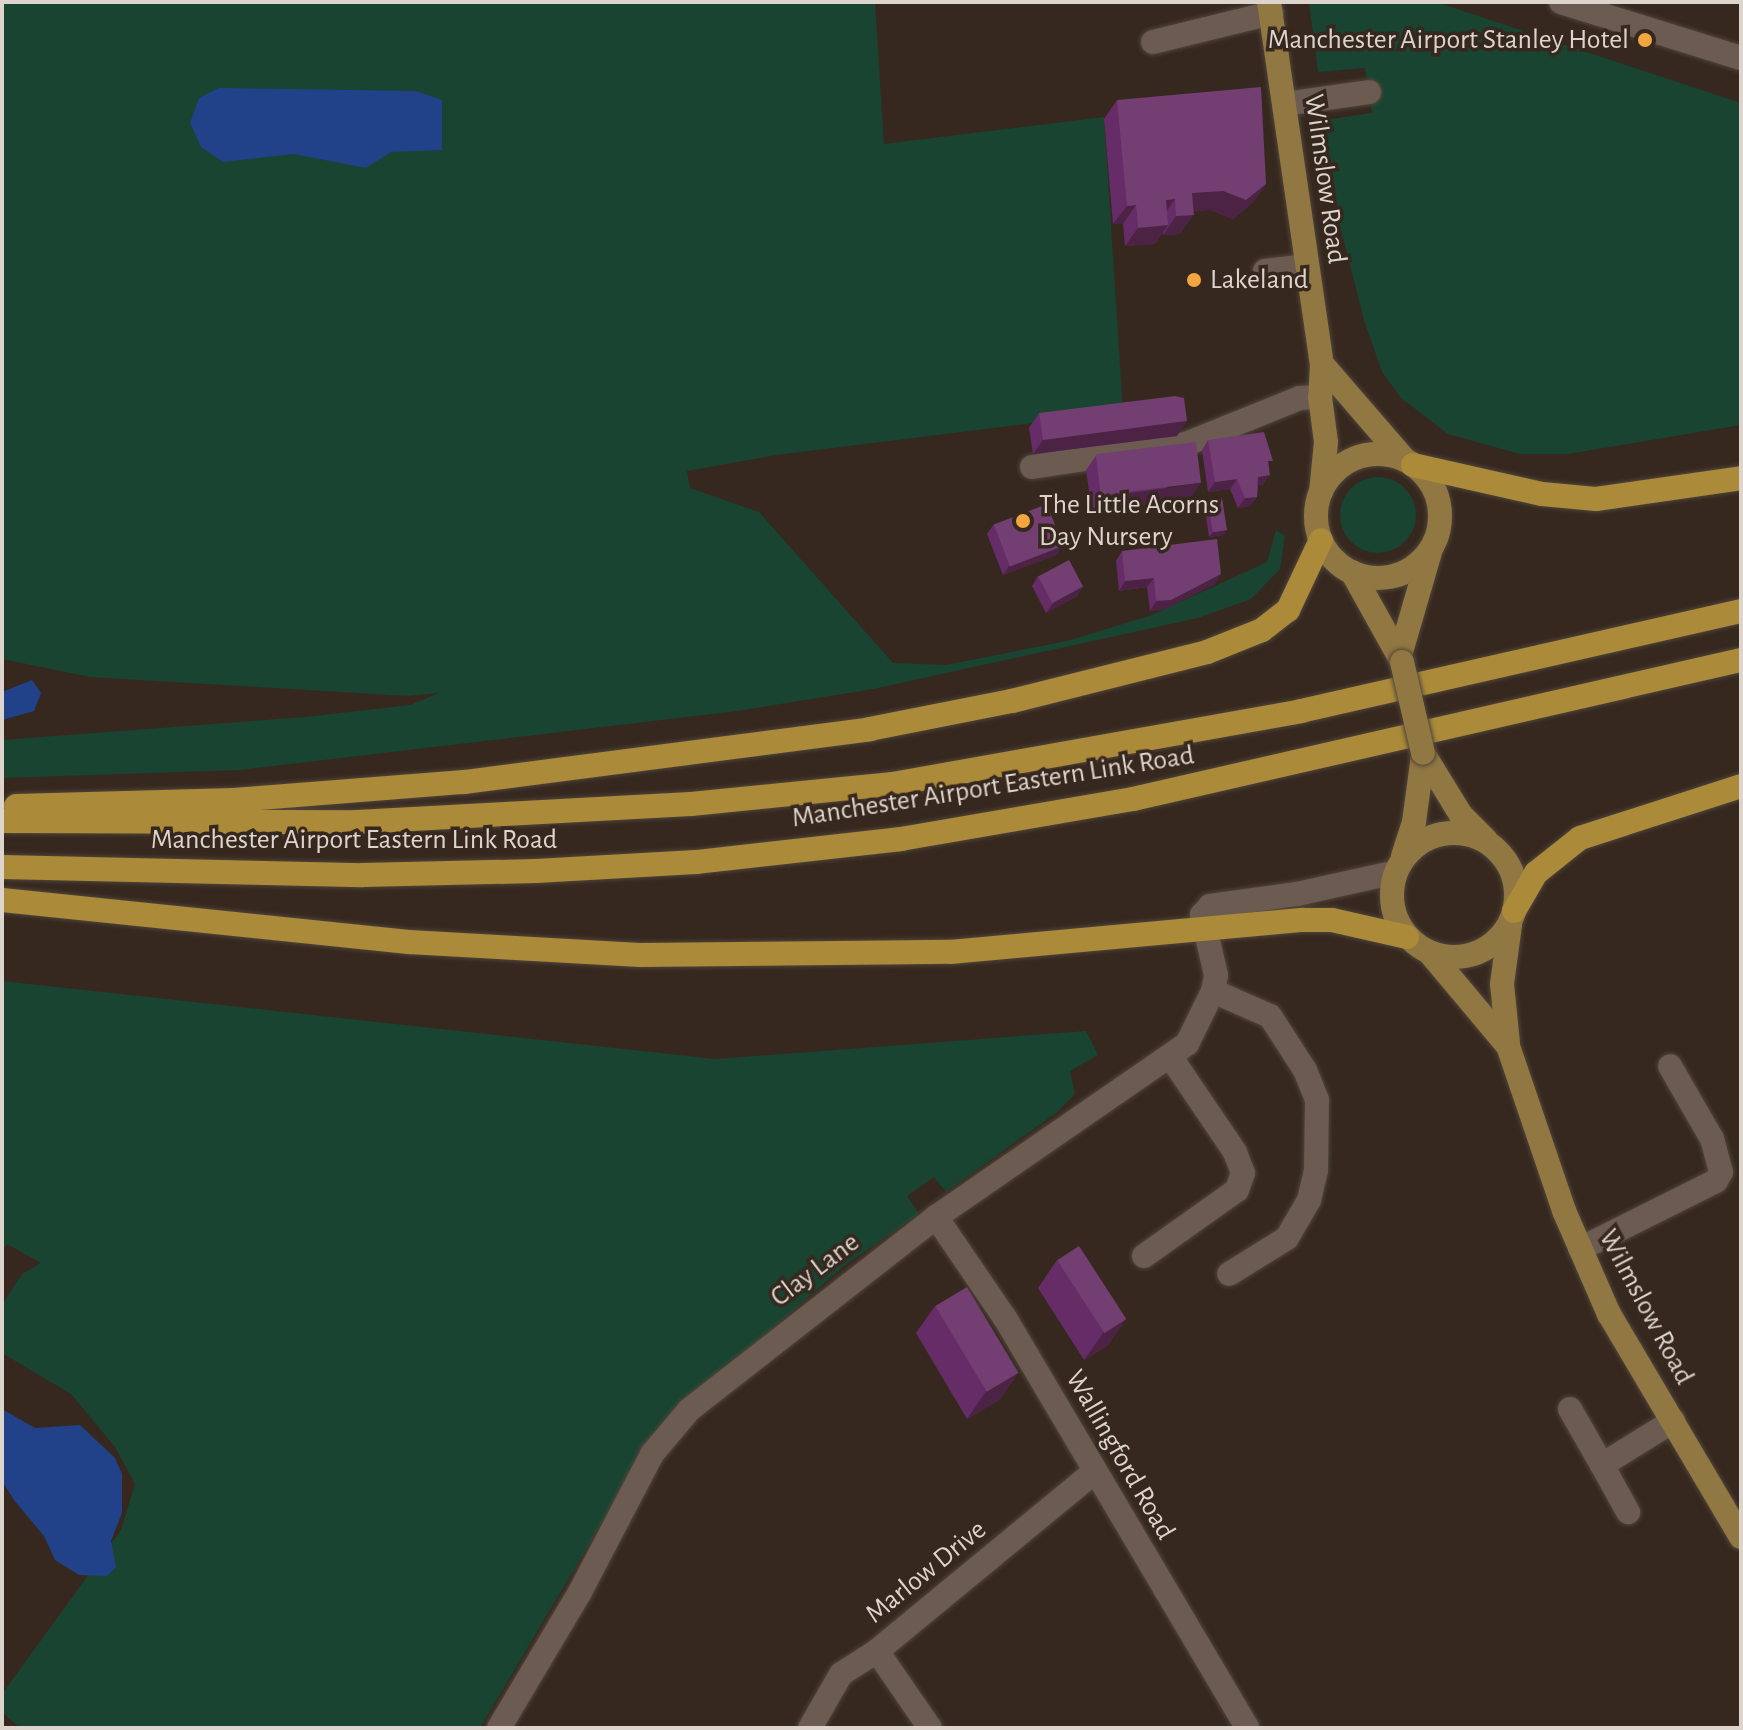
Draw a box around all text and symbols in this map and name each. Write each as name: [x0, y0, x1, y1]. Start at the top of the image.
place label: Manchester Airport Stanley Hotel: [1268, 23, 1629, 57]
marker: Manchester Airport Stanley Hotel: [1636, 31, 1654, 49]
street label: Wilmslow Road: [1296, 92, 1354, 266]
place label: Lakeland: [1210, 263, 1308, 297]
marker: Lakeland: [1185, 271, 1203, 289]
place label: The Little Acorns Day Nursery: [1039, 488, 1219, 554]
marker: The Little Acorns Day Nursery: [1014, 512, 1032, 530]
street label: Manchester Airport Eastern Link Road: [790, 739, 1196, 835]
street label: Manchester Airport Eastern Link Road: [151, 823, 557, 857]
street label: Wilmslow Road: [1591, 1224, 1701, 1390]
street label: Clay Lane: [764, 1226, 866, 1314]
street label: Wallingford Road: [1058, 1364, 1182, 1546]
street label: Marlow Drive: [859, 1513, 993, 1631]

